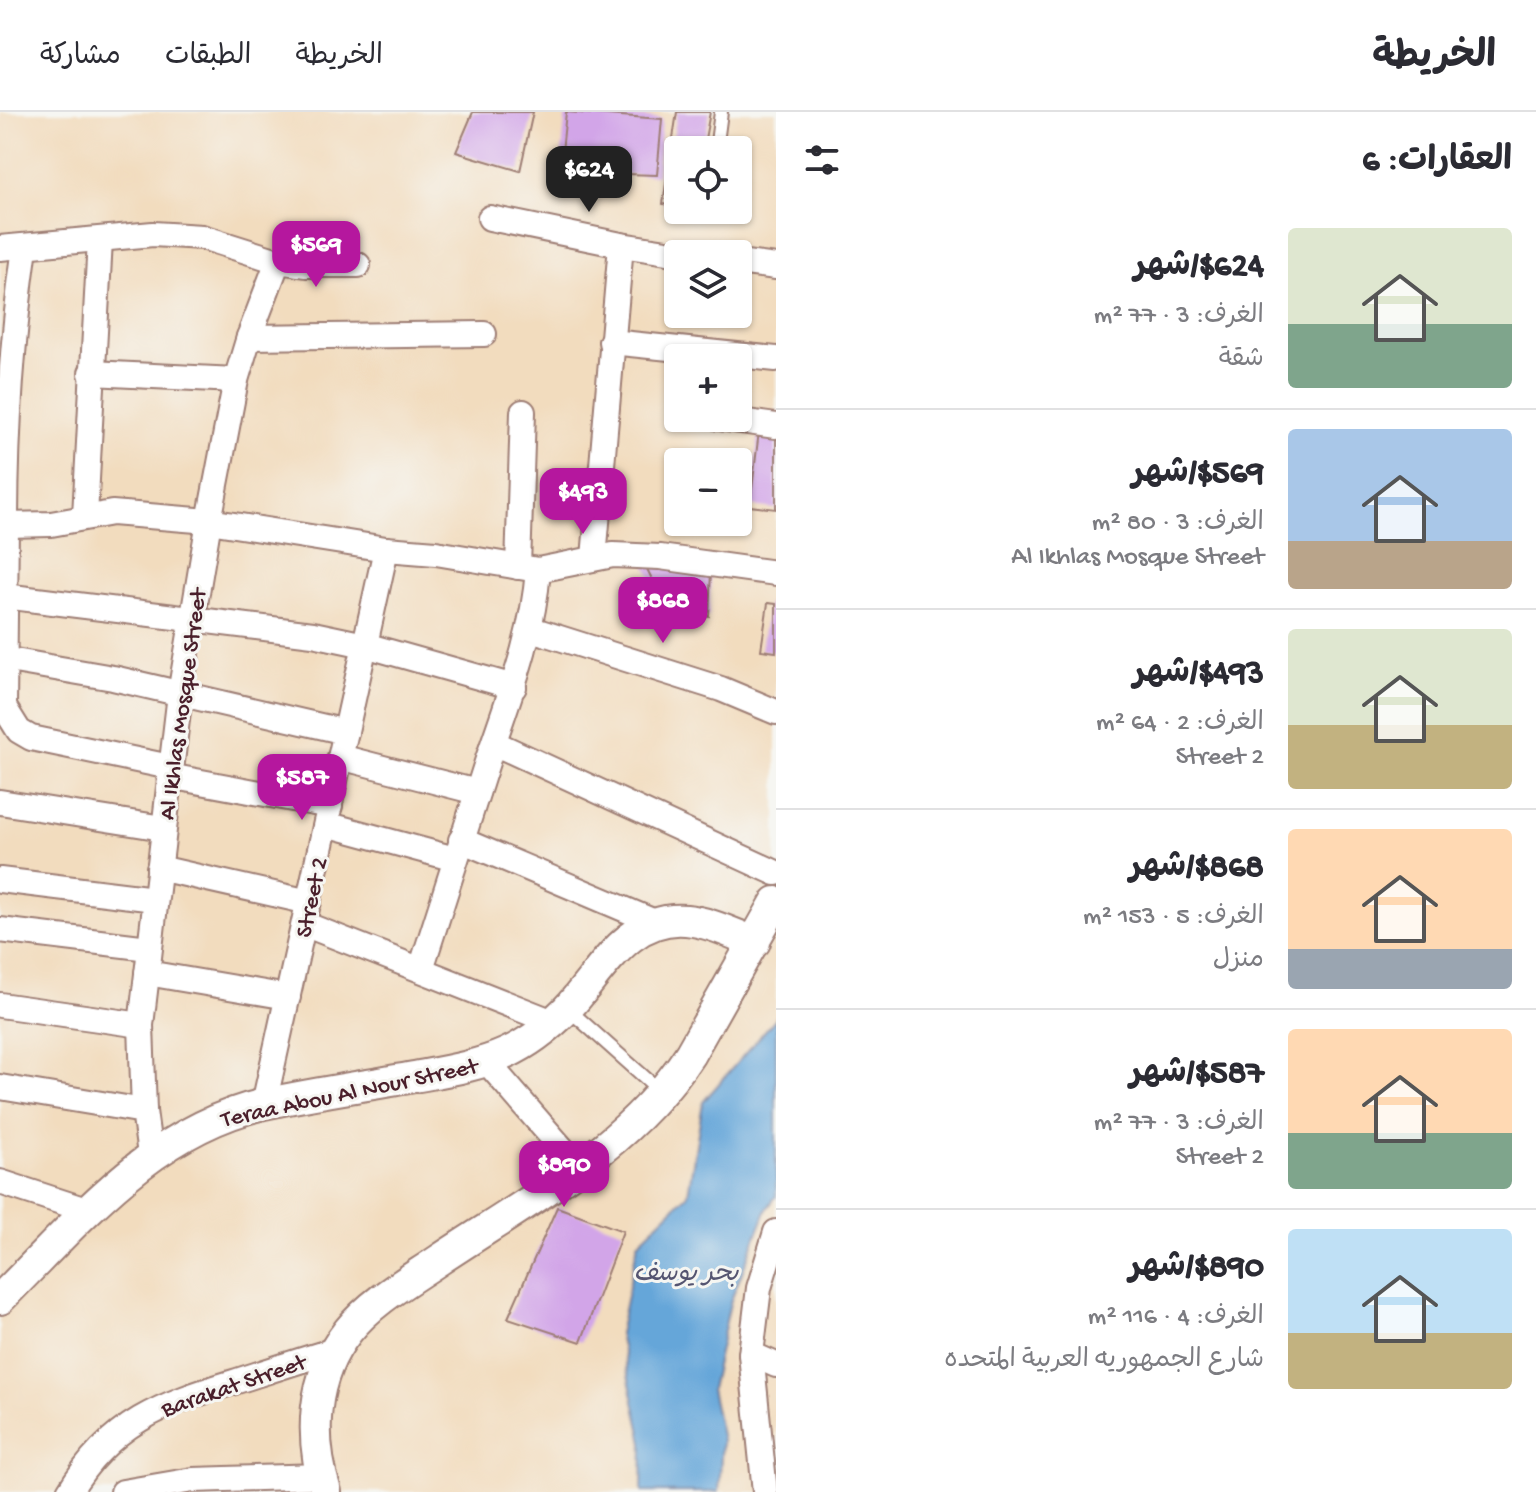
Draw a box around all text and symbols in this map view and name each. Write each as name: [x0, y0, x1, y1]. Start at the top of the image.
text: الخريطة: [1372, 37, 1496, 81]
text: مشاركة: [40, 41, 121, 74]
text: الطبقات: [165, 41, 251, 74]
text: الخريطة: [295, 41, 383, 74]
map controls: [664, 136, 752, 536]
button: locate: [664, 136, 752, 224]
icon: filters: [800, 138, 844, 182]
text: العقارات: 6: [1362, 143, 1512, 183]
pin: $624: [542, 146, 636, 214]
text: $624: [564, 156, 614, 187]
pin: $569: [269, 221, 363, 289]
text: $569: [290, 231, 342, 262]
button: layers: [664, 240, 752, 328]
text: $624/شهر: [1134, 248, 1264, 288]
icon: home: [1352, 260, 1448, 356]
text: الغرف: 3 · 77 m²: [1094, 302, 1264, 333]
button: +: [664, 344, 752, 432]
text: شقة: [1219, 345, 1264, 376]
button: −: [664, 448, 752, 536]
text: $569/شهر: [1132, 455, 1264, 495]
icon: home: [1352, 461, 1448, 557]
pin: $493: [536, 468, 630, 536]
text: $493: [558, 478, 608, 509]
text: الغرف: 3 · 80 m²: [1092, 509, 1264, 540]
text: Al Ikhlas Mosque Street: [1011, 543, 1264, 574]
pin: $868: [616, 577, 710, 645]
street label: Al Ikhlas Mosque Street: [154, 585, 215, 822]
text: $868: [636, 587, 690, 618]
text: $493/شهر: [1133, 655, 1264, 695]
icon: home: [1352, 661, 1448, 757]
text: الغرف: 2 · 64 m²: [1096, 709, 1264, 740]
text: Street 2: [1176, 743, 1264, 774]
pin: $587: [255, 754, 349, 822]
text: $587: [275, 764, 329, 795]
text: $868/شهر: [1130, 849, 1264, 889]
street label: Street 2: [291, 855, 336, 941]
icon: home: [1352, 861, 1448, 957]
text: الغرف: 5 · 153 m²: [1083, 903, 1264, 934]
text: منزل: [1213, 946, 1264, 977]
street label: Teraa Abou Al Nour Street: [217, 1053, 483, 1136]
text: $587/شهر: [1130, 1055, 1264, 1095]
icon: home: [1352, 1061, 1448, 1157]
text: الغرف: 3 · 77 m²: [1094, 1109, 1264, 1140]
pin: $890: [517, 1141, 611, 1209]
text: Street 2: [1176, 1143, 1264, 1174]
text: $890: [537, 1151, 591, 1182]
text: $890/شهر: [1129, 1249, 1264, 1289]
water label: بحر يوسف: [634, 1260, 740, 1291]
icon: home: [1352, 1261, 1448, 1357]
text: الغرف: 4 · 116 m²: [1088, 1303, 1264, 1334]
text: شارع الجمهوريه العربية المتحده: [944, 1346, 1264, 1377]
street label: Barakat Street: [157, 1348, 312, 1426]

